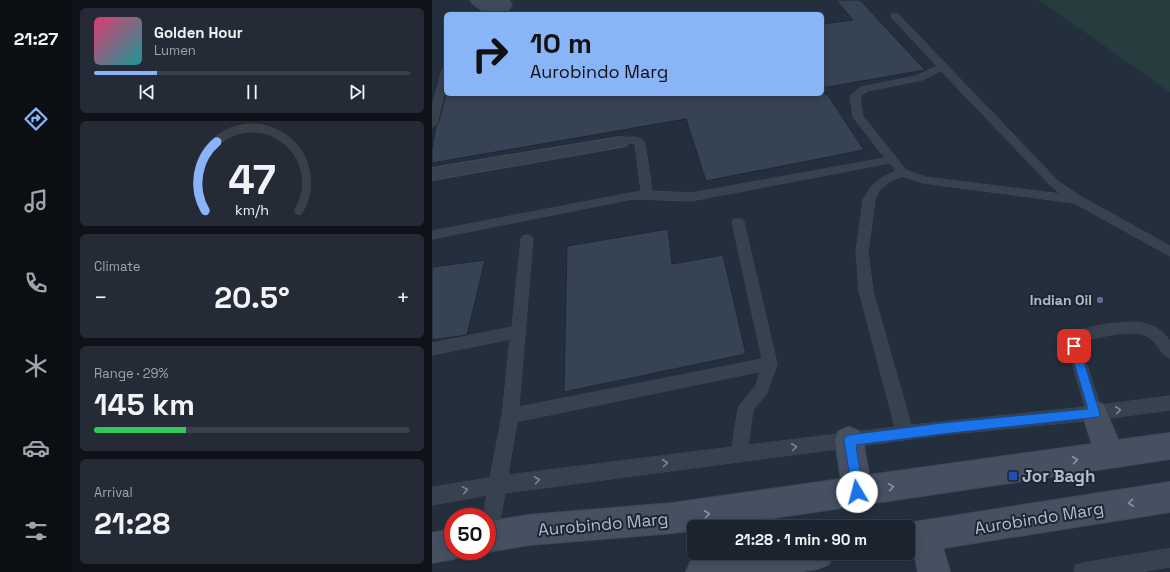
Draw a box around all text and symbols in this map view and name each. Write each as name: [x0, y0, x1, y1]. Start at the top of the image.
text: Golden Hour: [154, 23, 243, 42]
text: 10 m: [530, 25, 592, 61]
text: 21:27: [14, 27, 58, 50]
icon: right: [464, 28, 516, 80]
text: Lumen: [154, 42, 196, 59]
text: Aurobindo Marg: [530, 60, 668, 83]
icon: previous: [136, 81, 158, 103]
icon: pause: [241, 81, 263, 103]
icon: next: [346, 81, 368, 103]
icon: directions: [22, 105, 50, 133]
text: 47: [228, 153, 276, 206]
icon: music: [22, 187, 50, 215]
text: km/h: [235, 201, 269, 219]
text: Climate: [94, 258, 140, 275]
icon: phone: [22, 269, 50, 297]
text: 20.5°: [214, 278, 290, 317]
text: −: [94, 283, 108, 311]
text: +: [396, 283, 410, 311]
place label: Indian Oil: [1030, 291, 1092, 309]
marker: Indian Oil: [1095, 295, 1105, 305]
pin: [1057, 329, 1091, 363]
icon: arrive: [1063, 335, 1085, 357]
icon: climate: [22, 352, 50, 380]
text: Range · 29%: [94, 365, 169, 382]
text: 145 km: [94, 385, 195, 424]
one-way arrow: [1115, 406, 1121, 415]
icon: car: [22, 434, 50, 462]
one-way arrow: [791, 443, 797, 452]
one-way arrow: [1072, 456, 1078, 465]
one-way arrow: [662, 459, 668, 468]
place label: Jor Bagh: [1022, 465, 1095, 487]
marker: Jor Bagh: [1007, 470, 1019, 482]
position arrow: [836, 471, 878, 513]
one-way arrow: [533, 476, 540, 485]
one-way arrow: [888, 483, 894, 492]
text: Arrival: [94, 484, 133, 501]
one-way arrow: [462, 486, 468, 495]
street label: Aurobindo Marg: [973, 497, 1105, 539]
one-way arrow: [1128, 498, 1135, 507]
text: 21:28: [94, 504, 170, 543]
street label: Aurobindo Marg: [537, 507, 669, 541]
speed limit sign: 50: [444, 508, 496, 560]
one-way arrow: [704, 510, 710, 519]
icon: filters: [22, 517, 50, 545]
text: 21:28 · 1 min · 90 m: [735, 530, 867, 549]

